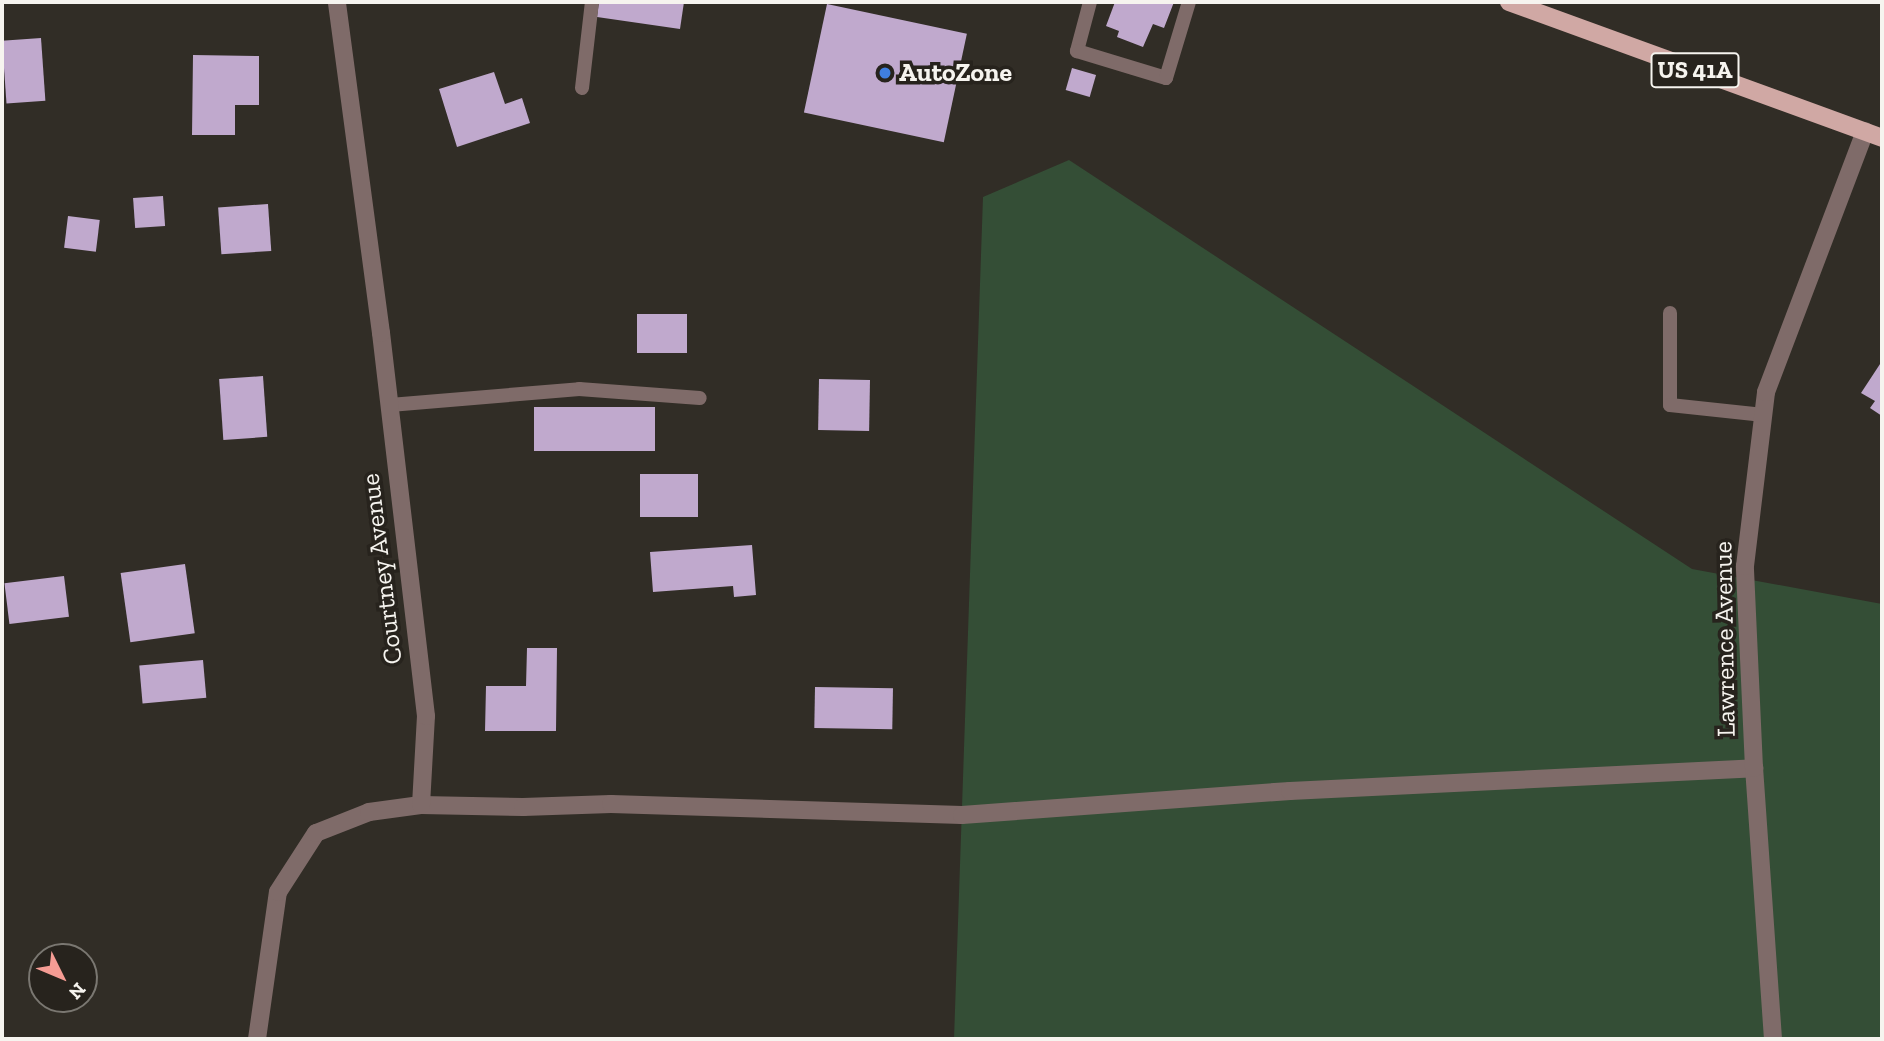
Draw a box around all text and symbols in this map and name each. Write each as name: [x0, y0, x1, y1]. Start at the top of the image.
road number: US 41A: [1650, 50, 1740, 90]
place label: AutoZone: [899, 57, 1012, 89]
marker: AutoZone: [877, 65, 893, 81]
street label: Courtney Avenue: [355, 471, 409, 667]
street label: Lawrence Avenue: [1708, 540, 1742, 738]
north arrow: [28, 943, 98, 1013]
text: N: [64, 978, 91, 1004]

